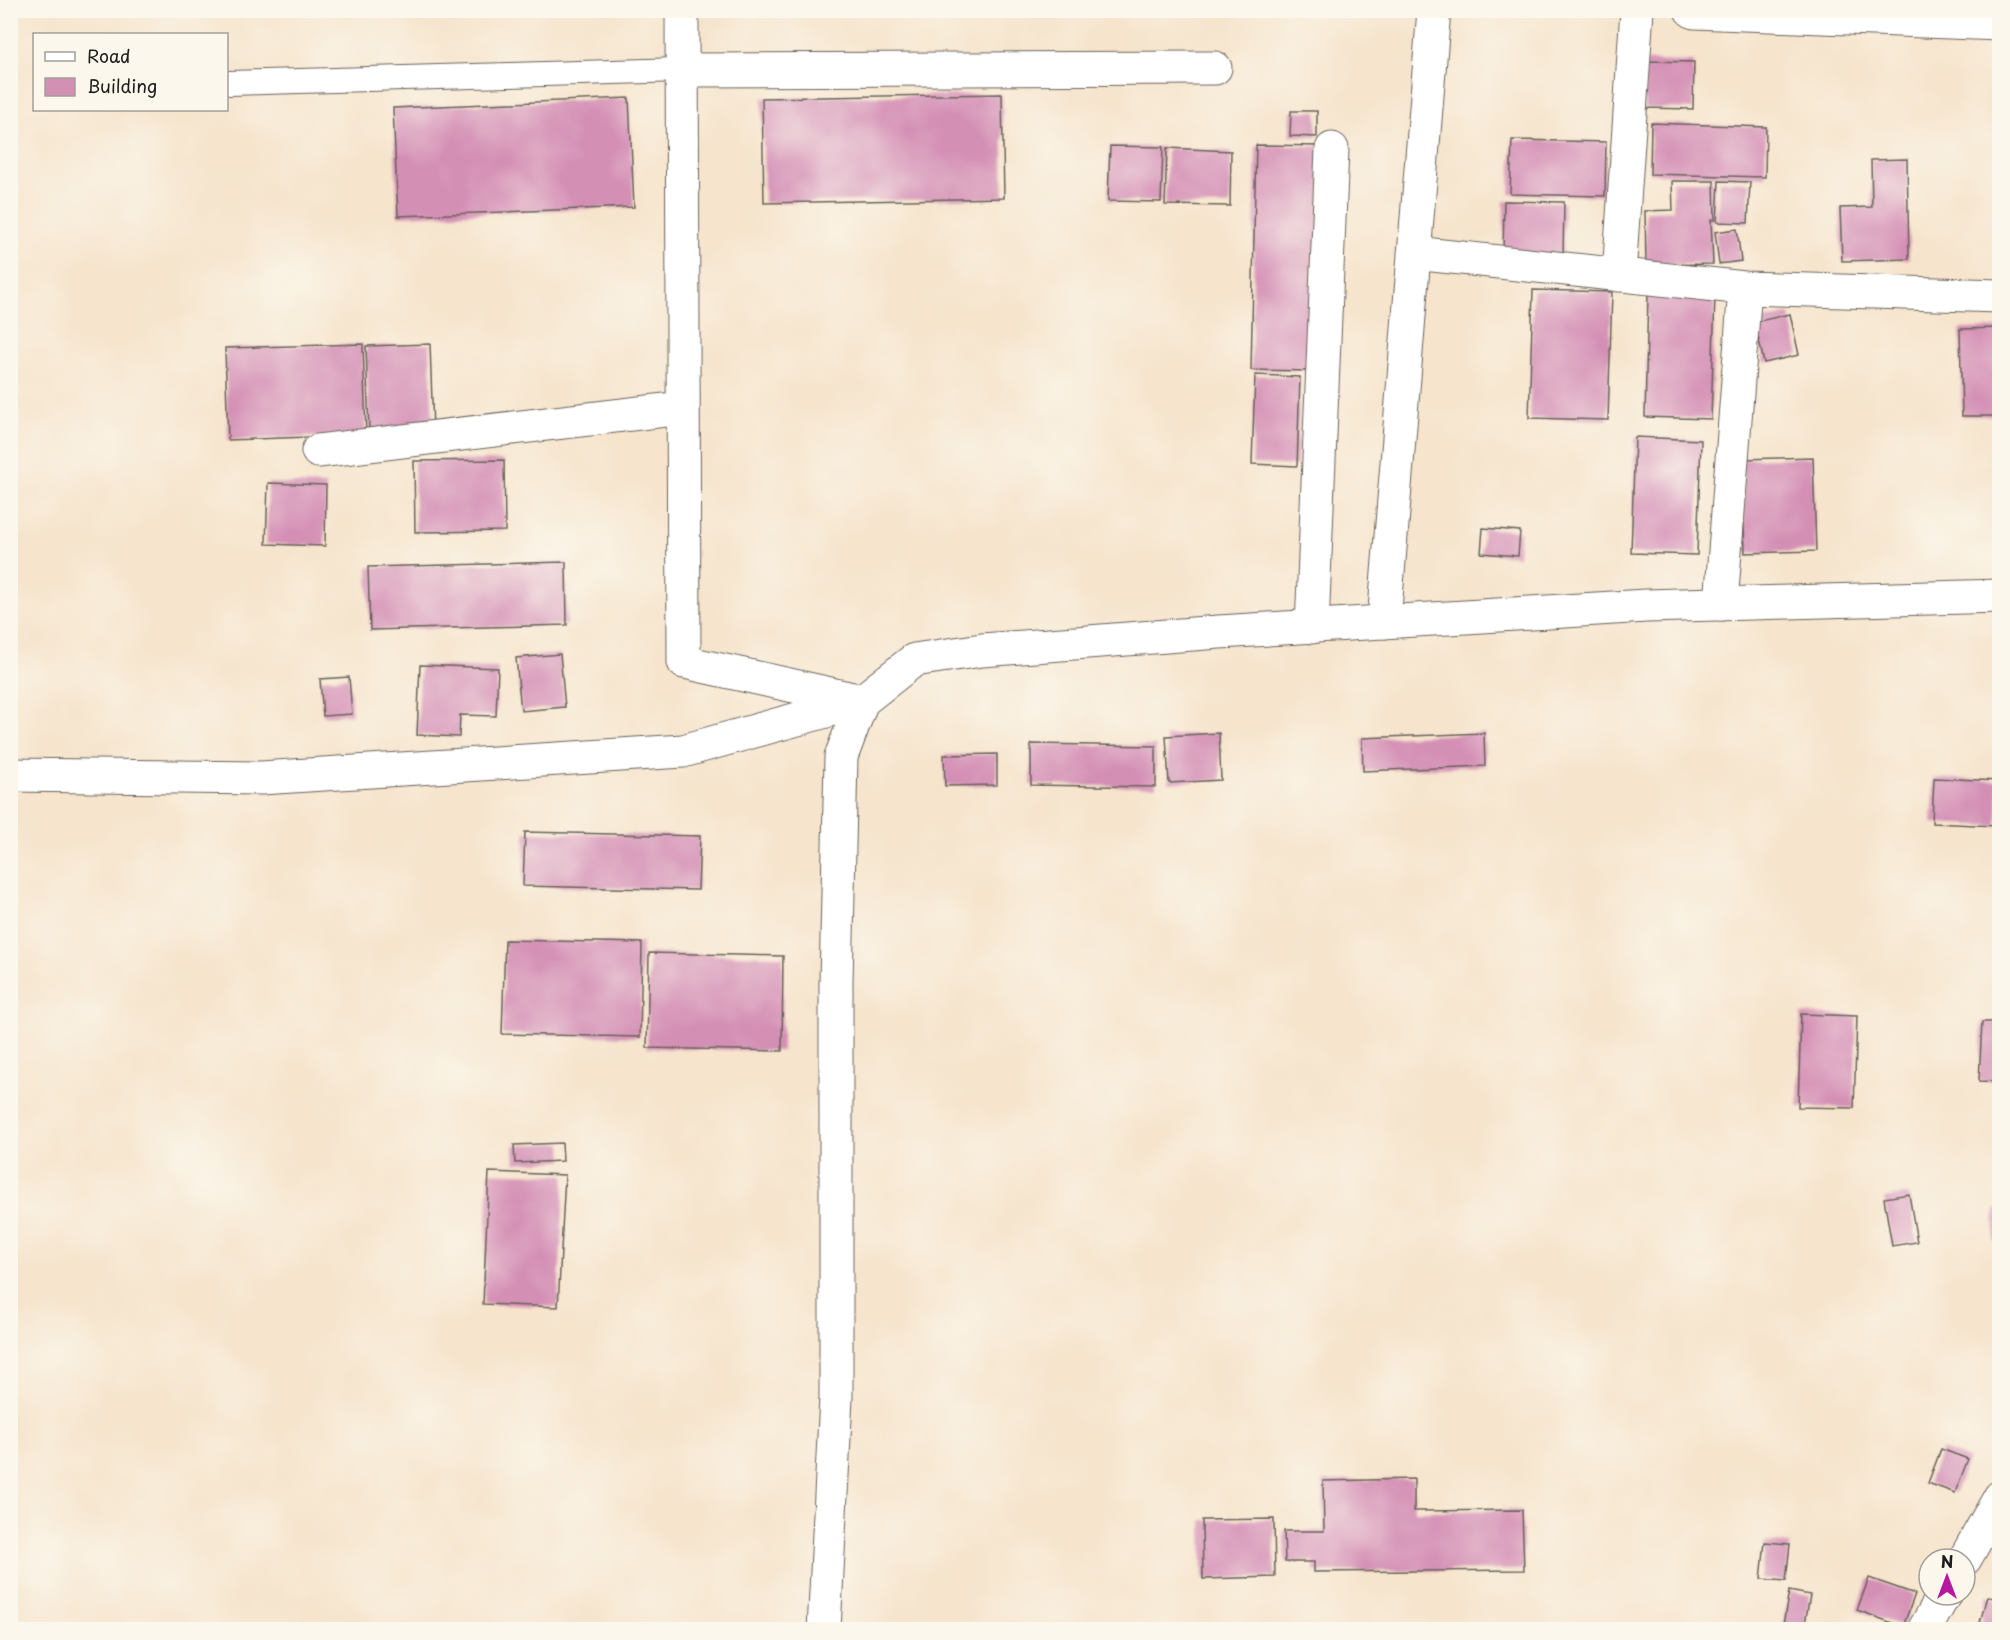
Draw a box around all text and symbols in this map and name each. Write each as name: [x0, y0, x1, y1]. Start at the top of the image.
legend: [33, 33, 228, 111]
text: Road: [87, 42, 131, 69]
text: Building: [87, 72, 157, 99]
north arrow: [1917, 1547, 1977, 1607]
text: N: [1941, 1549, 1953, 1573]

